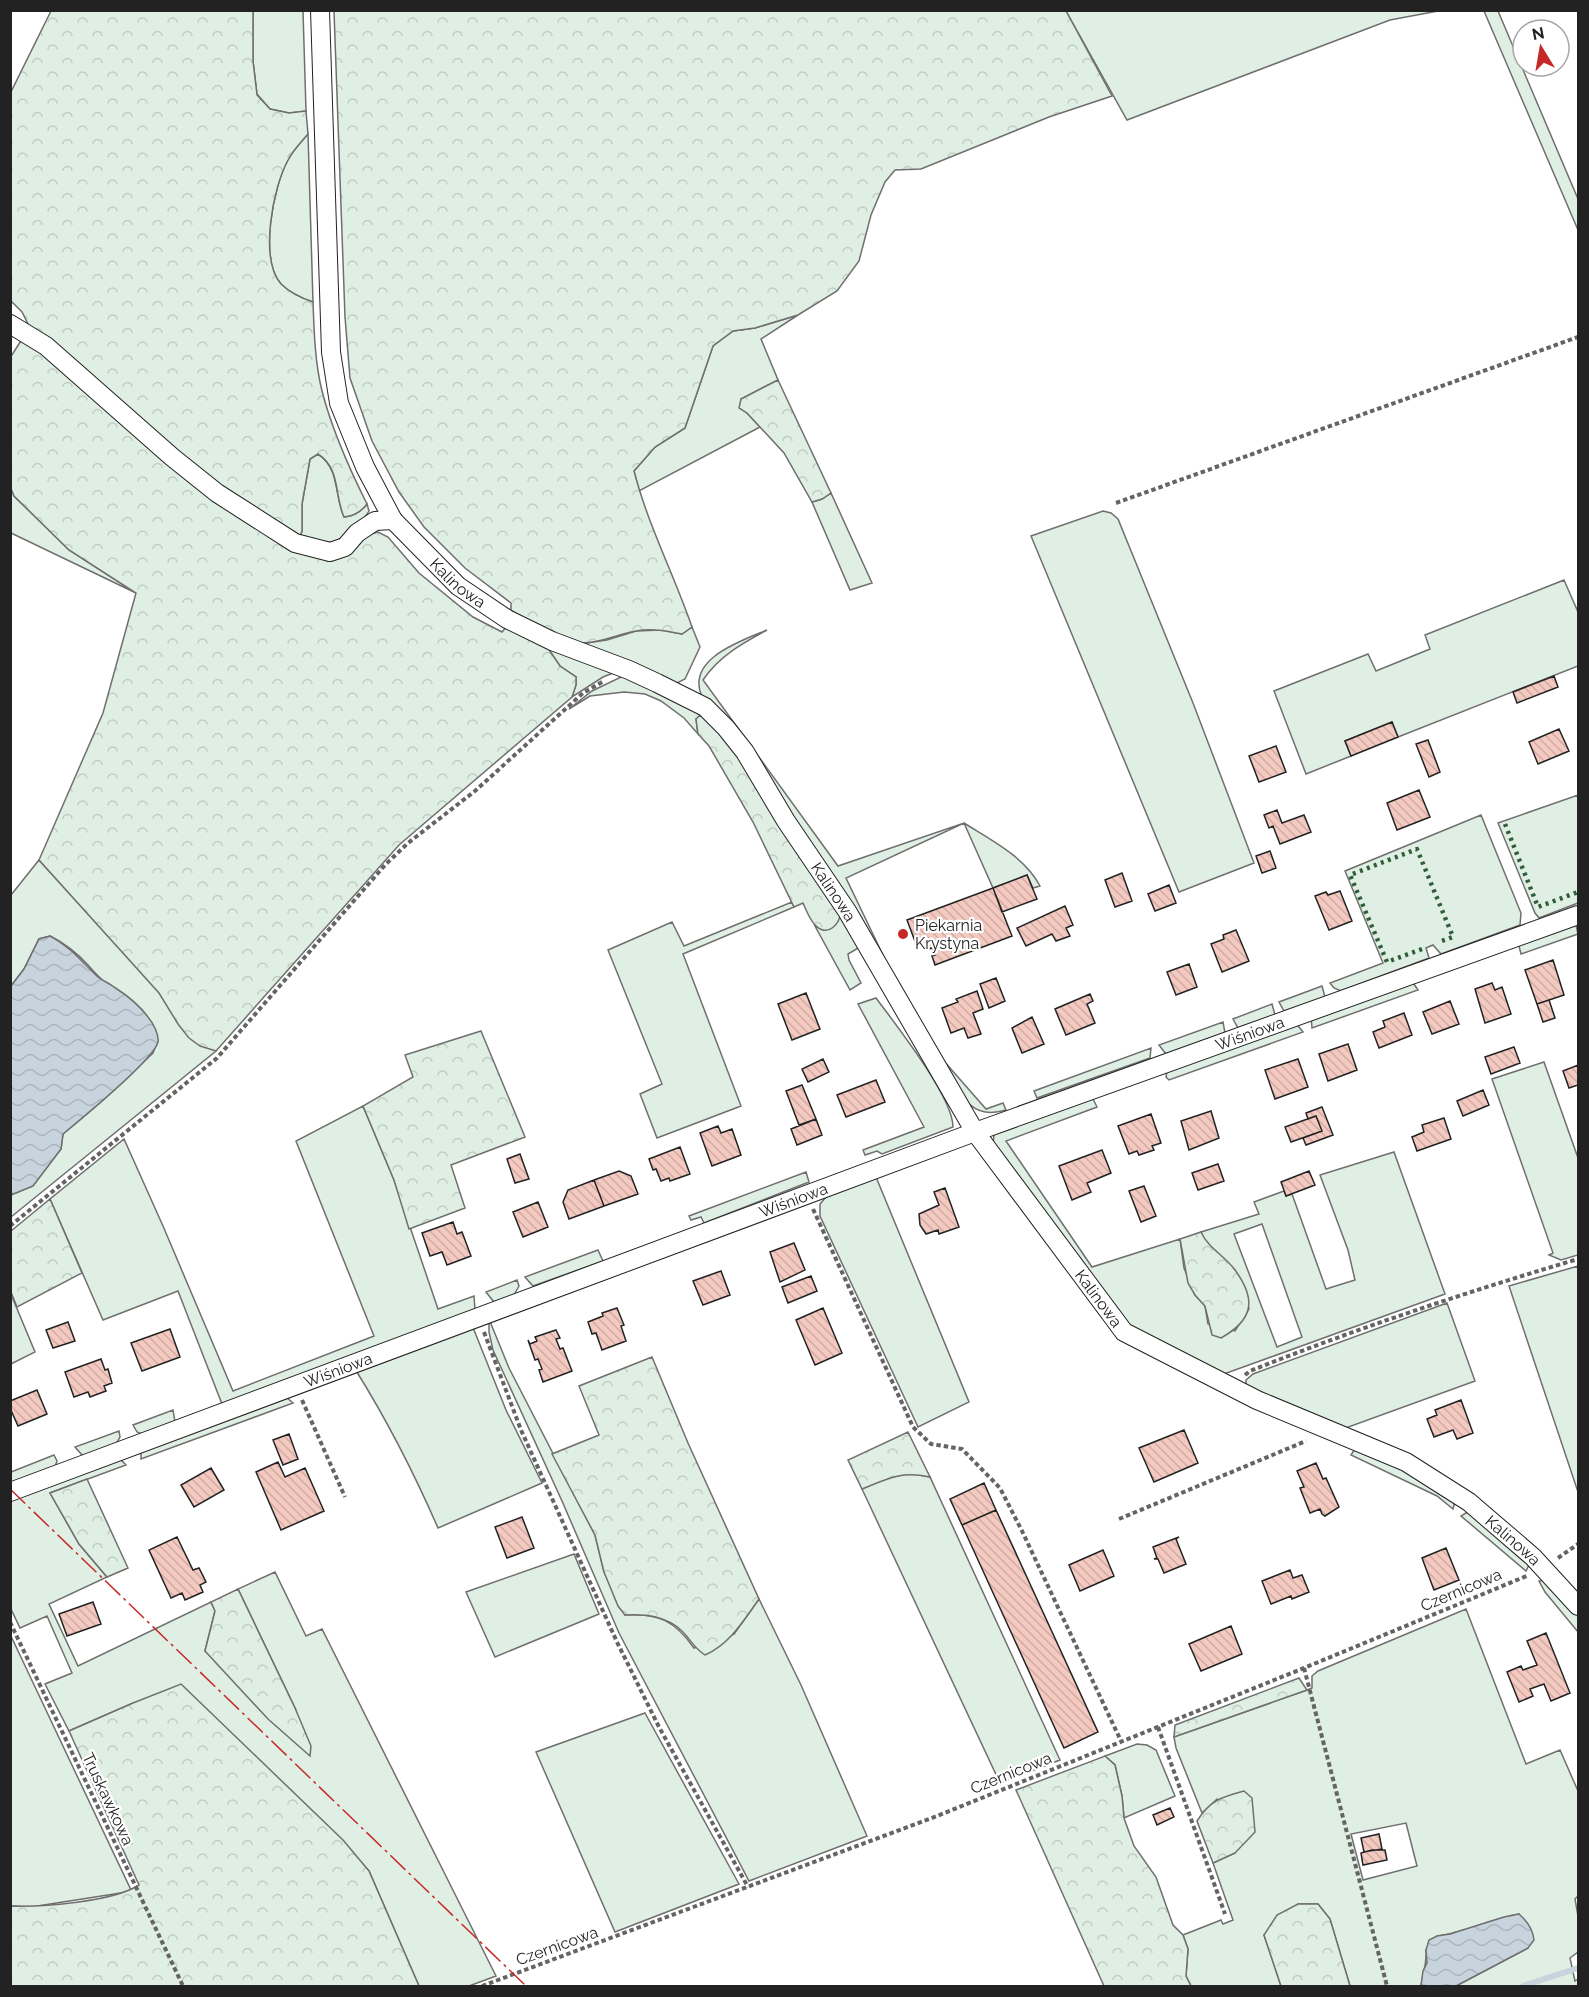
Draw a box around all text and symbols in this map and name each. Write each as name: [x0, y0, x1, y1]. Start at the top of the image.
north arrow: [1511, 18, 1571, 78]
text: N: [1530, 23, 1546, 44]
street label: Kalinowa: [426, 554, 489, 611]
street label: Kalinowa: [807, 859, 860, 925]
place label: Piekarnia Krystyna: [915, 916, 982, 953]
marker: Piekarnia Krystyna: [896, 927, 910, 941]
street label: Wiśniowa: [1213, 1012, 1287, 1054]
street label: Wiśniowa: [756, 1178, 830, 1221]
street label: Kalinowa: [1071, 1266, 1126, 1331]
street label: Wiśniowa: [301, 1348, 375, 1391]
street label: Kalinowa: [1482, 1511, 1545, 1569]
street label: Czernicowa: [1418, 1564, 1504, 1616]
street label: Czernicowa: [968, 1748, 1054, 1798]
street label: Truskawkowa: [78, 1750, 138, 1848]
street label: Czernicowa: [513, 1922, 601, 1970]

